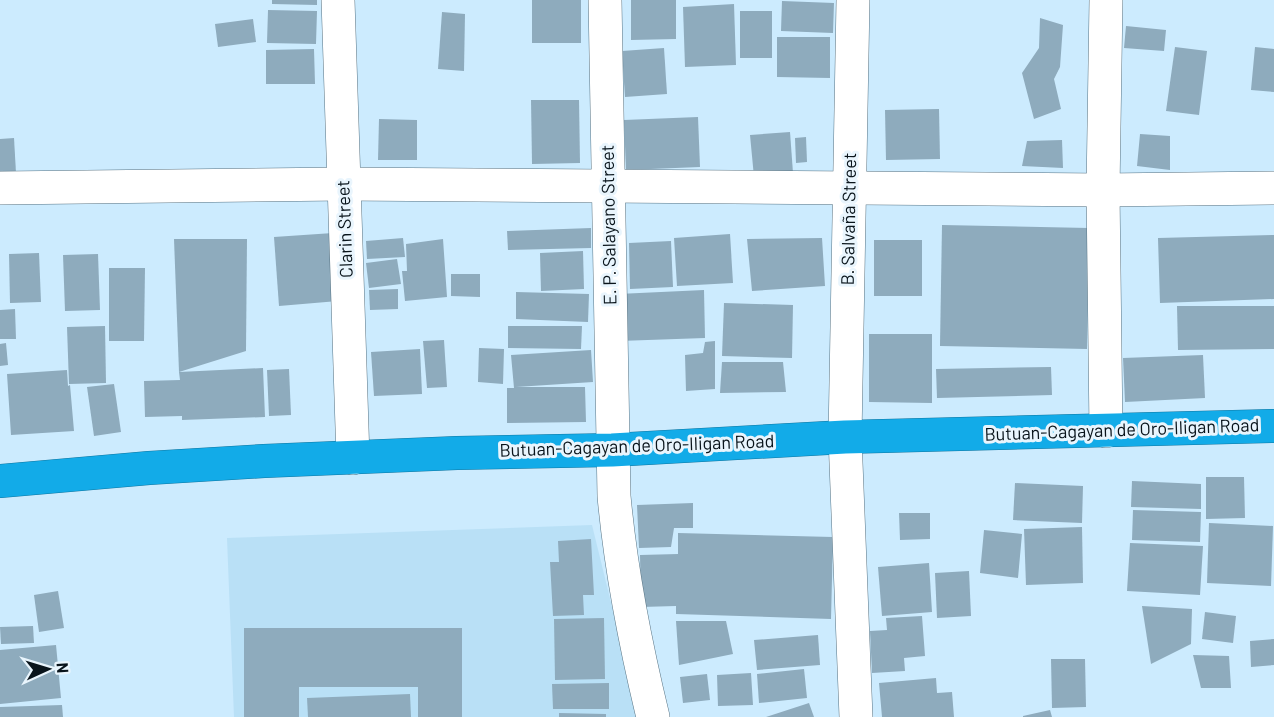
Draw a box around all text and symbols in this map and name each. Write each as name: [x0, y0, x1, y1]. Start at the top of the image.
street label: E. P. Salayano Street: [596, 145, 620, 305]
street label: B. Salvaña Street: [836, 152, 860, 285]
street label: Clarin Street: [331, 180, 357, 278]
street label: Butuan-Cagayan de Oro-Iligan Road: [984, 413, 1260, 445]
street label: Butuan-Cagayan de Oro-Iligan Road: [499, 429, 775, 461]
north arrow: [18, 639, 78, 699]
text: N: [54, 662, 73, 674]

